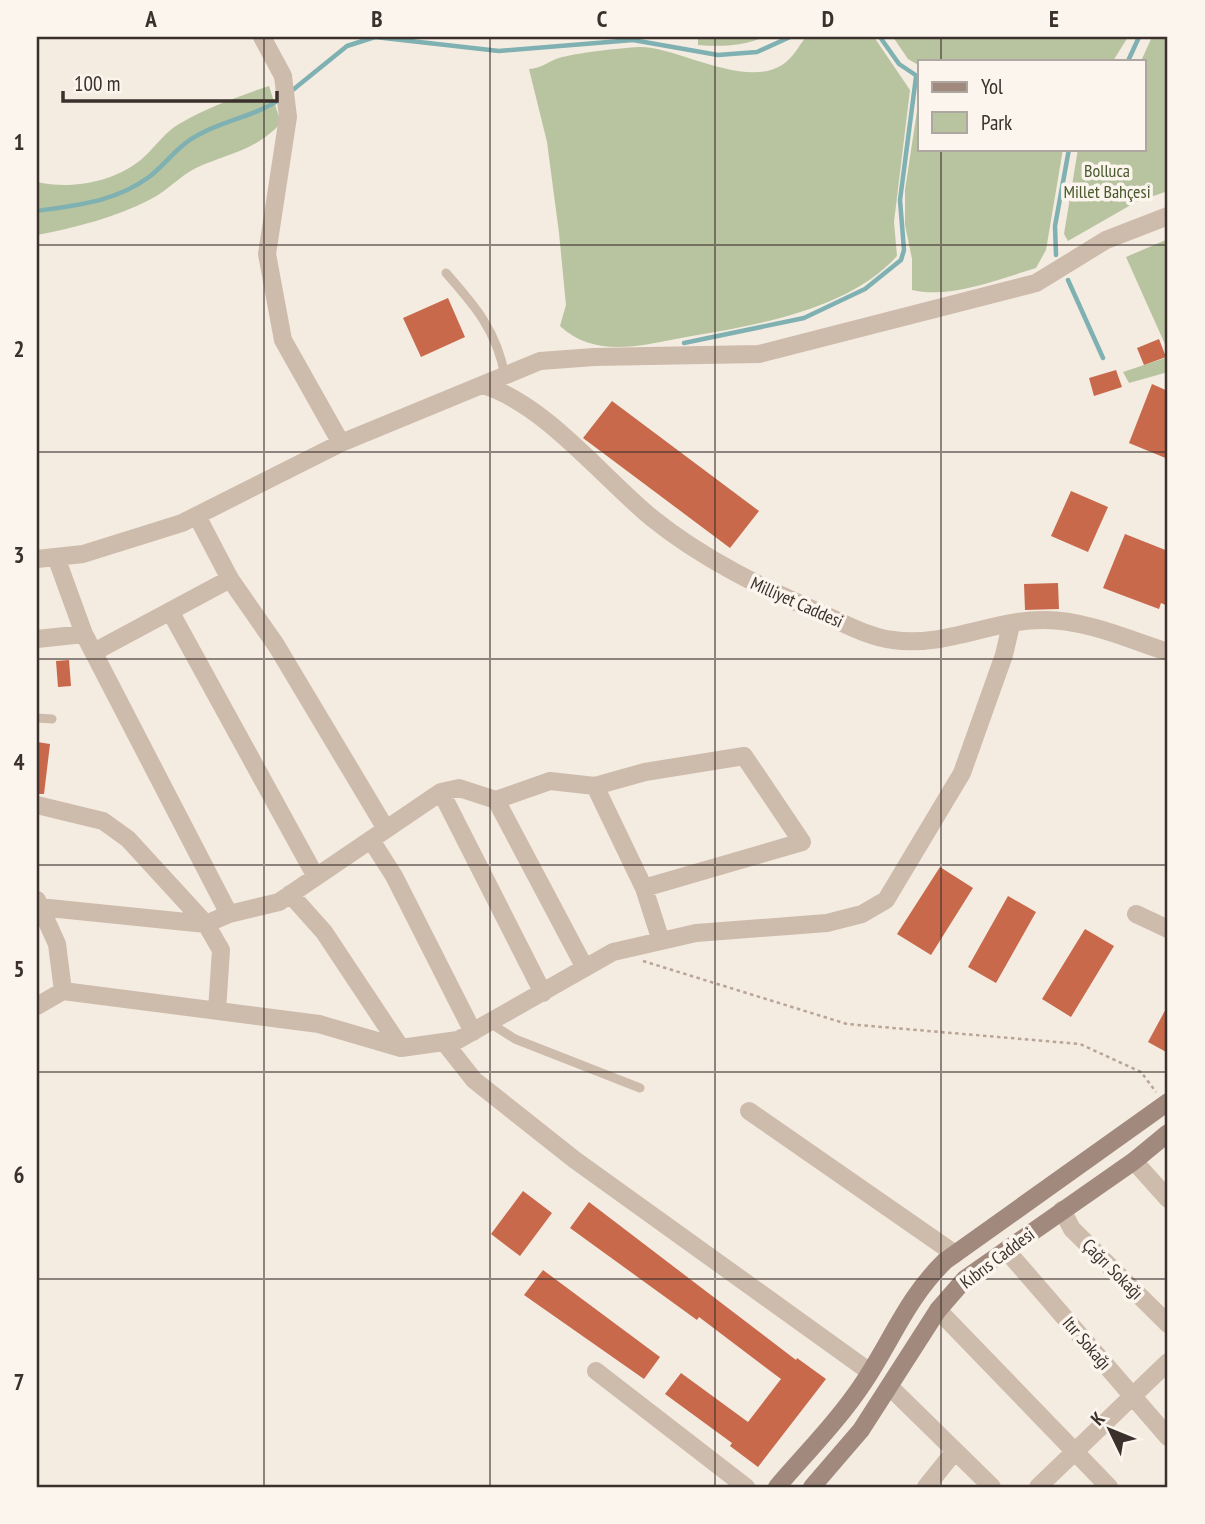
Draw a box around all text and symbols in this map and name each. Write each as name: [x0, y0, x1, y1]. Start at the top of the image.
text: A: [144, 4, 157, 33]
text: B: [371, 4, 383, 33]
text: C: [597, 4, 608, 33]
text: D: [822, 4, 834, 33]
text: E: [1049, 4, 1059, 33]
scale bar: [63, 60, 276, 104]
legend: [918, 60, 1146, 150]
text: 100 m: [74, 70, 120, 97]
text: Yol: [981, 73, 1003, 100]
text: Park: [981, 109, 1012, 136]
text: 1: [14, 127, 25, 156]
park label: Bolluca Millet Bahçesi: [1063, 159, 1151, 203]
text: 2: [14, 334, 25, 363]
text: 3: [14, 540, 25, 569]
street label: Milliyet Caddesi: [747, 571, 847, 633]
text: 4: [14, 747, 25, 776]
text: 5: [14, 954, 25, 983]
text: 6: [14, 1160, 25, 1189]
street label: Kıbrıs Caddesi: [955, 1222, 1039, 1294]
street label: Çağrı Sokağı: [1078, 1234, 1148, 1304]
street label: Itır Sokağı: [1058, 1312, 1116, 1374]
text: 7: [14, 1367, 25, 1396]
north arrow: [1076, 1394, 1146, 1464]
text: K: [1085, 1407, 1110, 1430]

